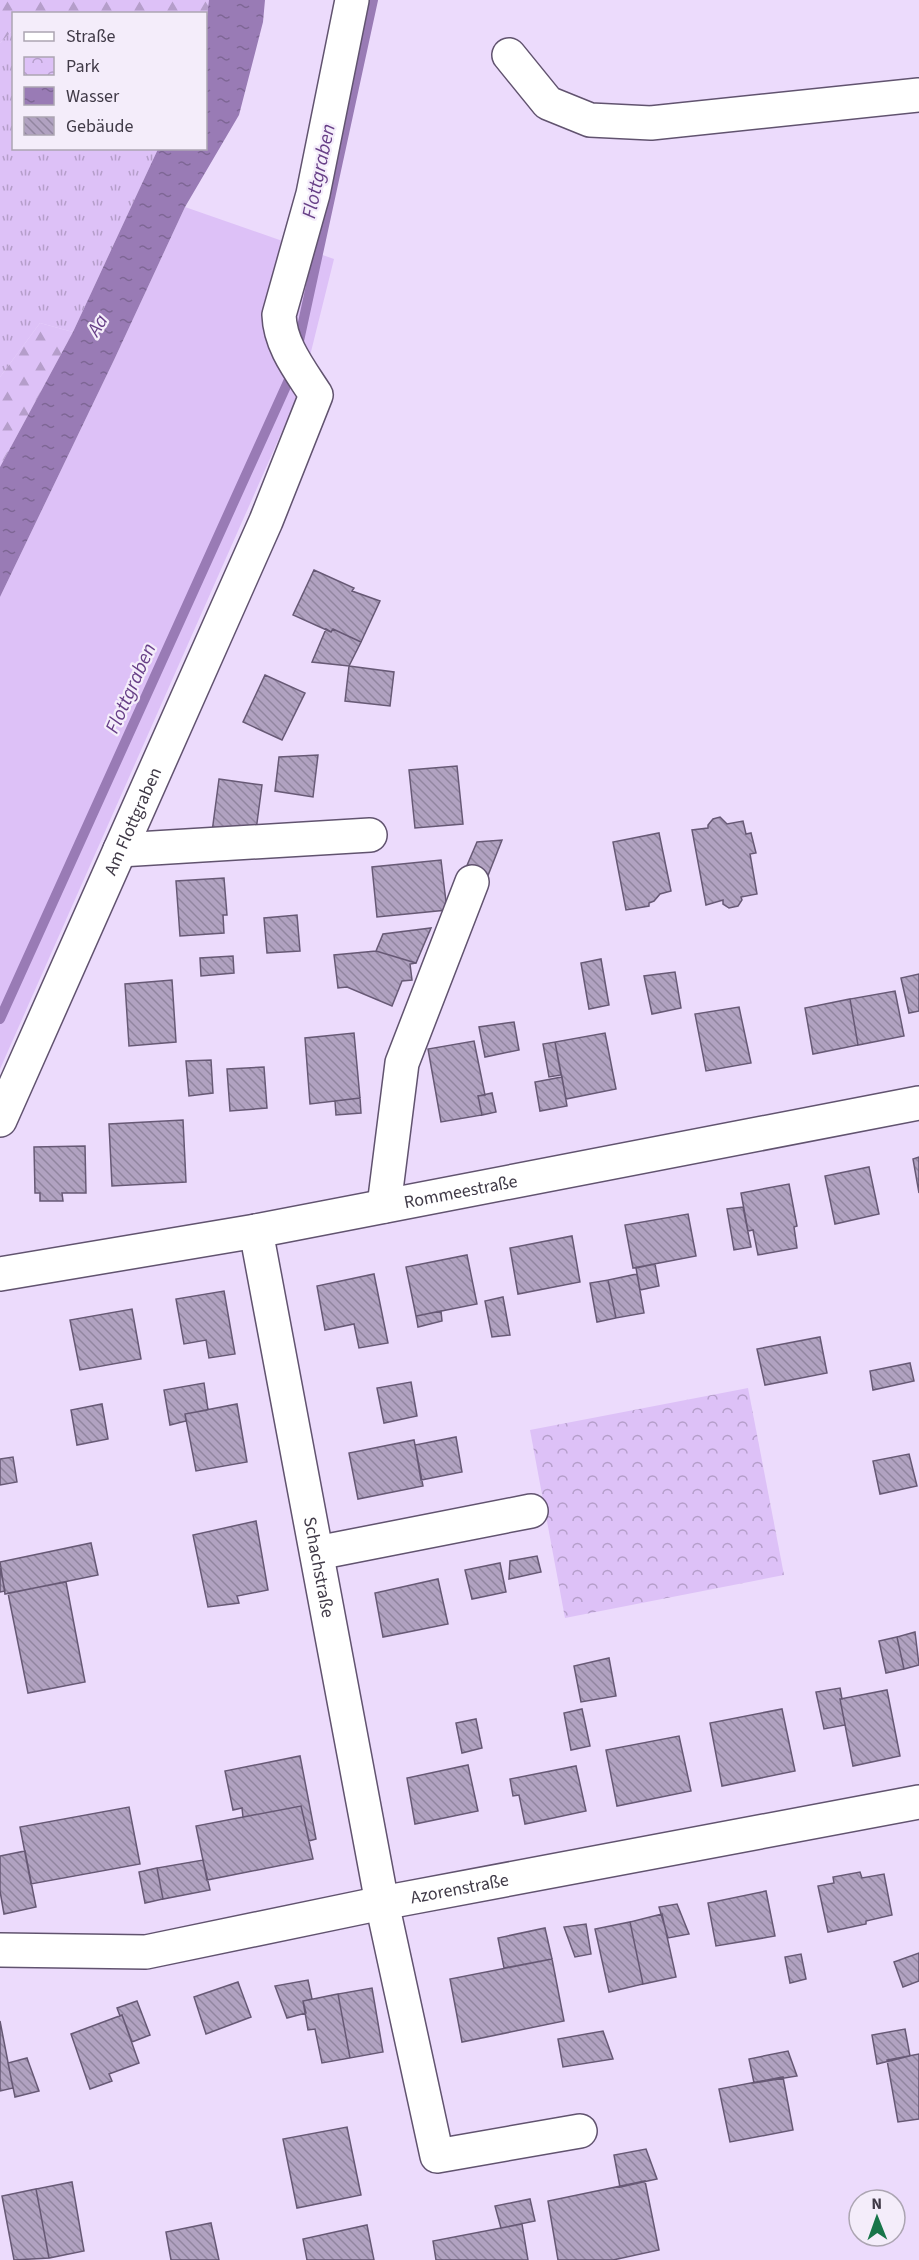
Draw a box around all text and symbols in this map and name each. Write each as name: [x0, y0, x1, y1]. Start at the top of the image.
legend: [12, 12, 207, 150]
text: Straße: [66, 24, 116, 49]
text: Park: [66, 54, 100, 79]
text: Wasser: [66, 84, 120, 109]
text: Gebäude: [66, 114, 134, 139]
water label: Flottgraben: [295, 121, 343, 221]
water label: Aa: [79, 309, 115, 343]
water label: Flottgraben: [99, 639, 163, 738]
street label: Am Flottgraben: [98, 763, 168, 879]
street label: Rommeestraße: [402, 1169, 520, 1215]
street label: Schachstraße: [297, 1515, 340, 1620]
street label: Azorenstraße: [409, 1867, 511, 1910]
north arrow: [847, 2188, 907, 2248]
text: N: [871, 2193, 882, 2215]

